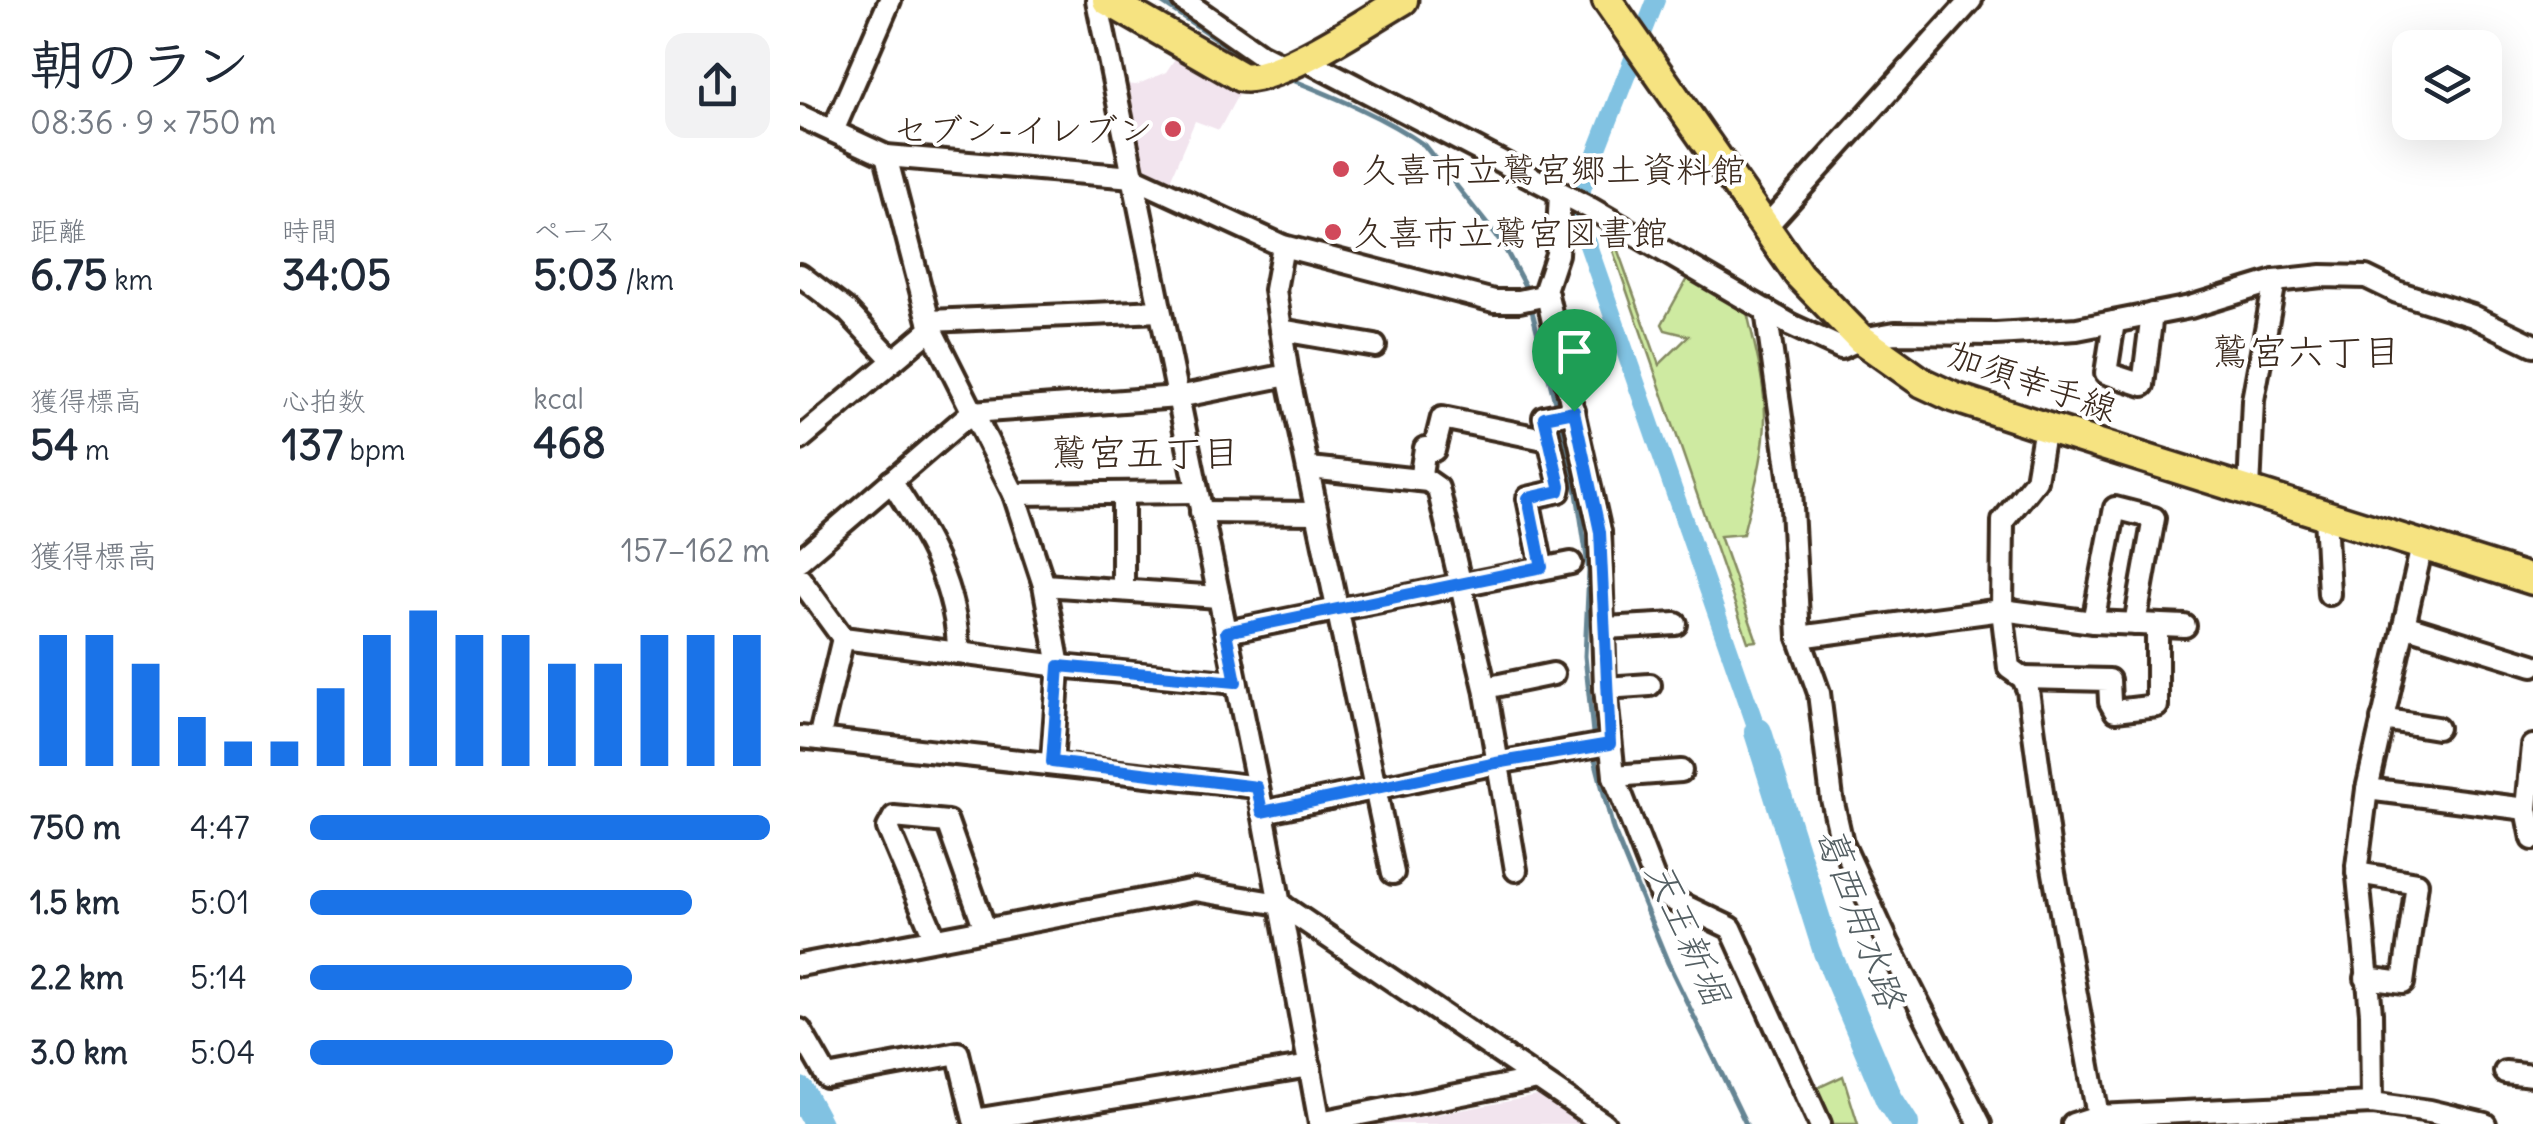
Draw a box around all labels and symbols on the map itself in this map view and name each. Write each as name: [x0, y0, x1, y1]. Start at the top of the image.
place label: セブン-イレブン: [893, 107, 1153, 151]
marker: セブン-イレブン: [1162, 118, 1184, 140]
place label: 久喜市立鷲宮郷土資料館: [1361, 147, 1746, 191]
marker: 久喜市立鷲宮郷土資料館: [1330, 158, 1352, 180]
place label: 久喜市立鷲宮図書館: [1353, 210, 1668, 254]
marker: 久喜市立鷲宮図書館: [1322, 221, 1344, 243]
pin: [1532, 309, 1617, 412]
district label: 鷲宮六丁目: [2211, 328, 2401, 375]
street label: 加須幸手線: [1943, 332, 2123, 430]
district label: 鷲宮五丁目: [1050, 429, 1240, 476]
water label: 葛西用水路: [1806, 820, 1916, 1016]
water label: 天王新堀: [1636, 854, 1741, 1014]

